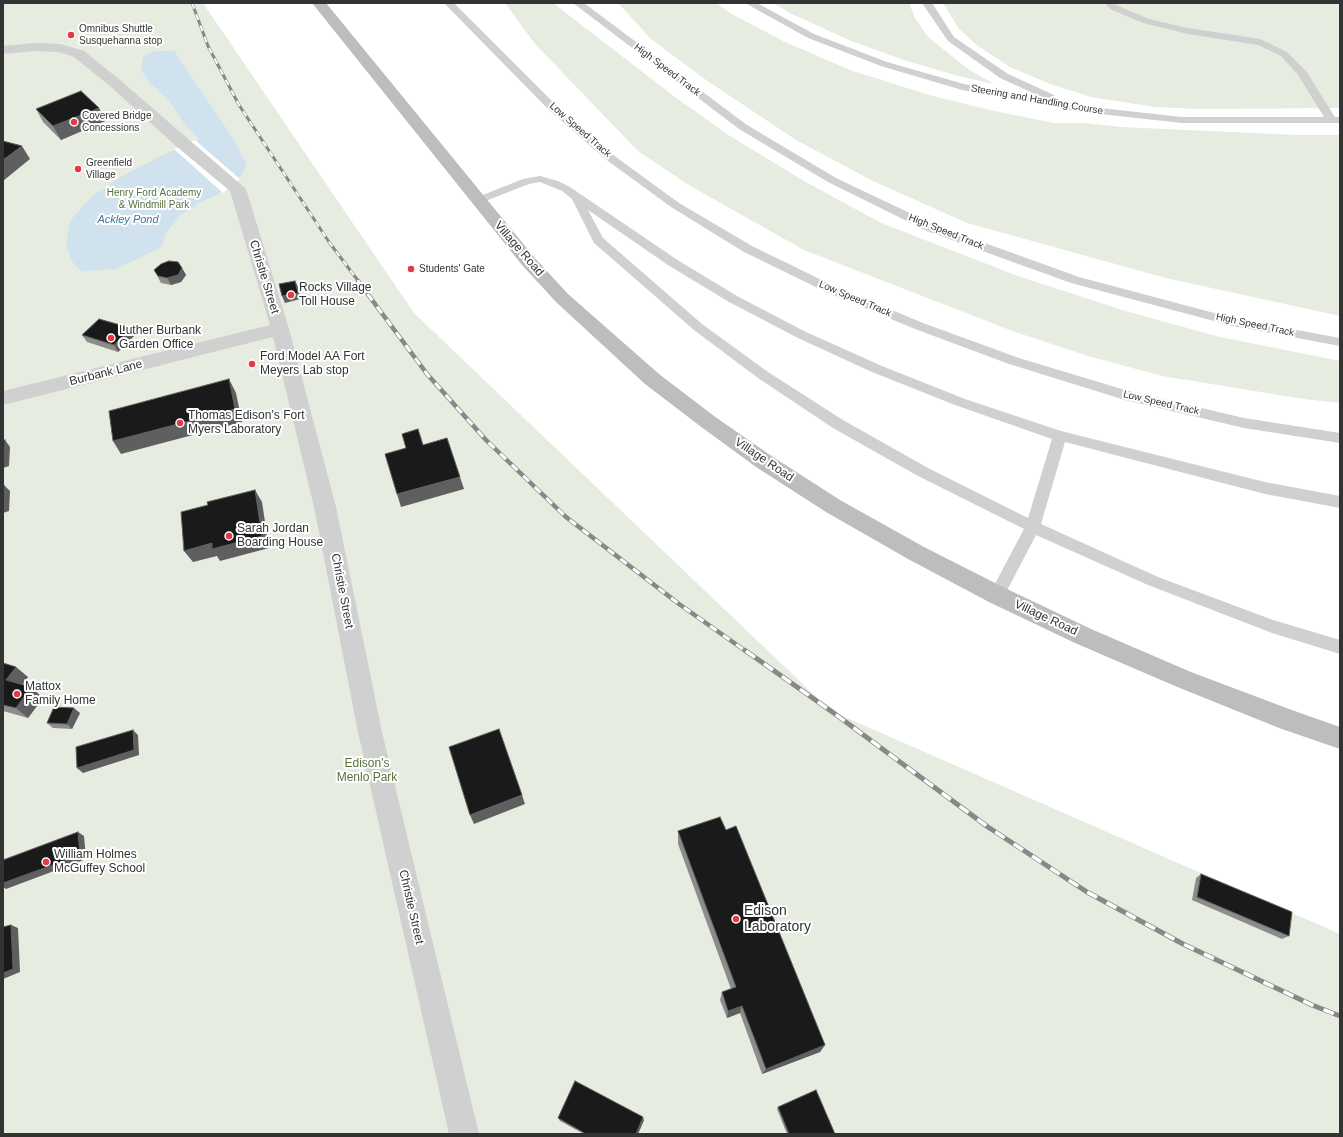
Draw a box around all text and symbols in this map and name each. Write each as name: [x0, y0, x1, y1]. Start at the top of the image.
place label: Omnibus Shuttle Susquehanna stop: [79, 23, 162, 46]
marker: Omnibus Shuttle Susquehanna stop: [66, 30, 76, 40]
street label: High Speed Track: [632, 41, 702, 99]
street label: Steering and Handling Course: [970, 82, 1104, 118]
street label: Low Speed Track: [547, 100, 613, 160]
place label: Covered Bridge Concessions: [82, 110, 151, 134]
marker: Covered Bridge Concessions: [69, 117, 79, 127]
place label: Greenfield Village: [86, 157, 132, 180]
marker: Greenfield Village: [73, 164, 83, 174]
park label: Henry Ford Academy & Windmill Park: [107, 187, 201, 210]
street label: High Speed Track: [907, 212, 985, 252]
water label: Ackley Pond: [97, 213, 159, 227]
street label: Village Road: [491, 219, 547, 279]
street label: Christie Street: [246, 239, 282, 315]
place label: Students' Gate: [419, 263, 485, 275]
marker: Students' Gate: [406, 264, 416, 274]
street label: Low Speed Track: [817, 278, 893, 320]
place label: Rocks Village Toll House: [299, 281, 371, 309]
marker: Rocks Village Toll House: [286, 290, 296, 300]
street label: High Speed Track: [1215, 311, 1295, 339]
place label: Luther Burbank Garden Office: [119, 324, 201, 352]
marker: Luther Burbank Garden Office: [106, 333, 116, 343]
place label: Ford Model AA Fort Meyers Lab stop: [260, 350, 365, 378]
street label: Burbank Lane: [68, 357, 144, 389]
marker: Ford Model AA Fort Meyers Lab stop: [247, 359, 257, 369]
street label: Low Speed Track: [1122, 388, 1200, 418]
place label: Thomas Edison’s Fort Myers Laboratory: [188, 409, 304, 437]
marker: Thomas Edison’s Fort Myers Laboratory: [175, 418, 185, 428]
street label: Village Road: [732, 435, 796, 485]
place label: Sarah Jordan Boarding House: [237, 522, 323, 550]
marker: Sarah Jordan Boarding House: [224, 531, 234, 541]
street label: Christie Street: [328, 552, 356, 630]
street label: Village Road: [1012, 597, 1080, 639]
place label: Mattox Family Home: [25, 680, 96, 708]
marker: Mattox Family Home: [12, 689, 22, 699]
park label: Edison's Menlo Park: [337, 757, 397, 785]
place label: William Holmes McGuffey School: [54, 848, 145, 876]
marker: William Holmes McGuffey School: [41, 857, 51, 867]
street label: Christie Street: [395, 868, 427, 946]
place label: Edison Laboratory: [744, 903, 811, 936]
marker: Edison Laboratory: [731, 914, 741, 924]

